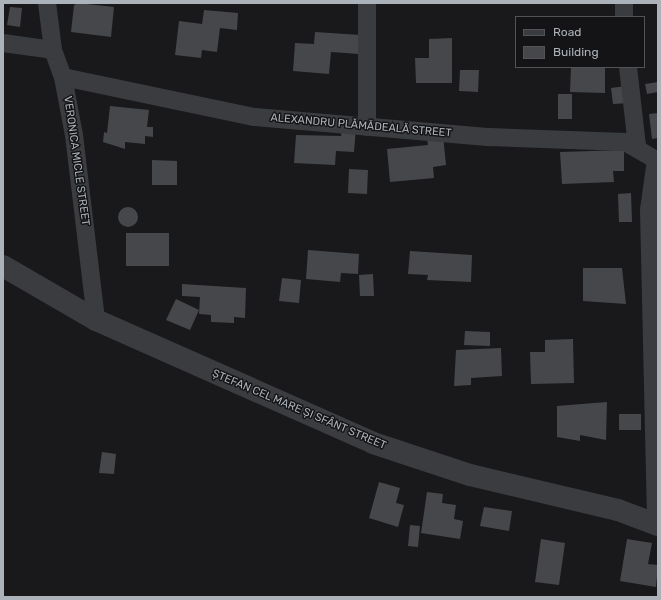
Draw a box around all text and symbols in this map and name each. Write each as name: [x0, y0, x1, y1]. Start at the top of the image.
legend: [515, 16, 645, 68]
text: Road: [553, 25, 581, 39]
text: Building: [553, 45, 599, 59]
street label: VERONICA MICLE STREET: [60, 95, 92, 227]
street label: ALEXANDRU PLĂMĂDEALĂ STREET: [270, 111, 452, 141]
street label: ȘTEFAN CEL MARE ȘI SFÂNT STREET: [210, 367, 388, 453]

